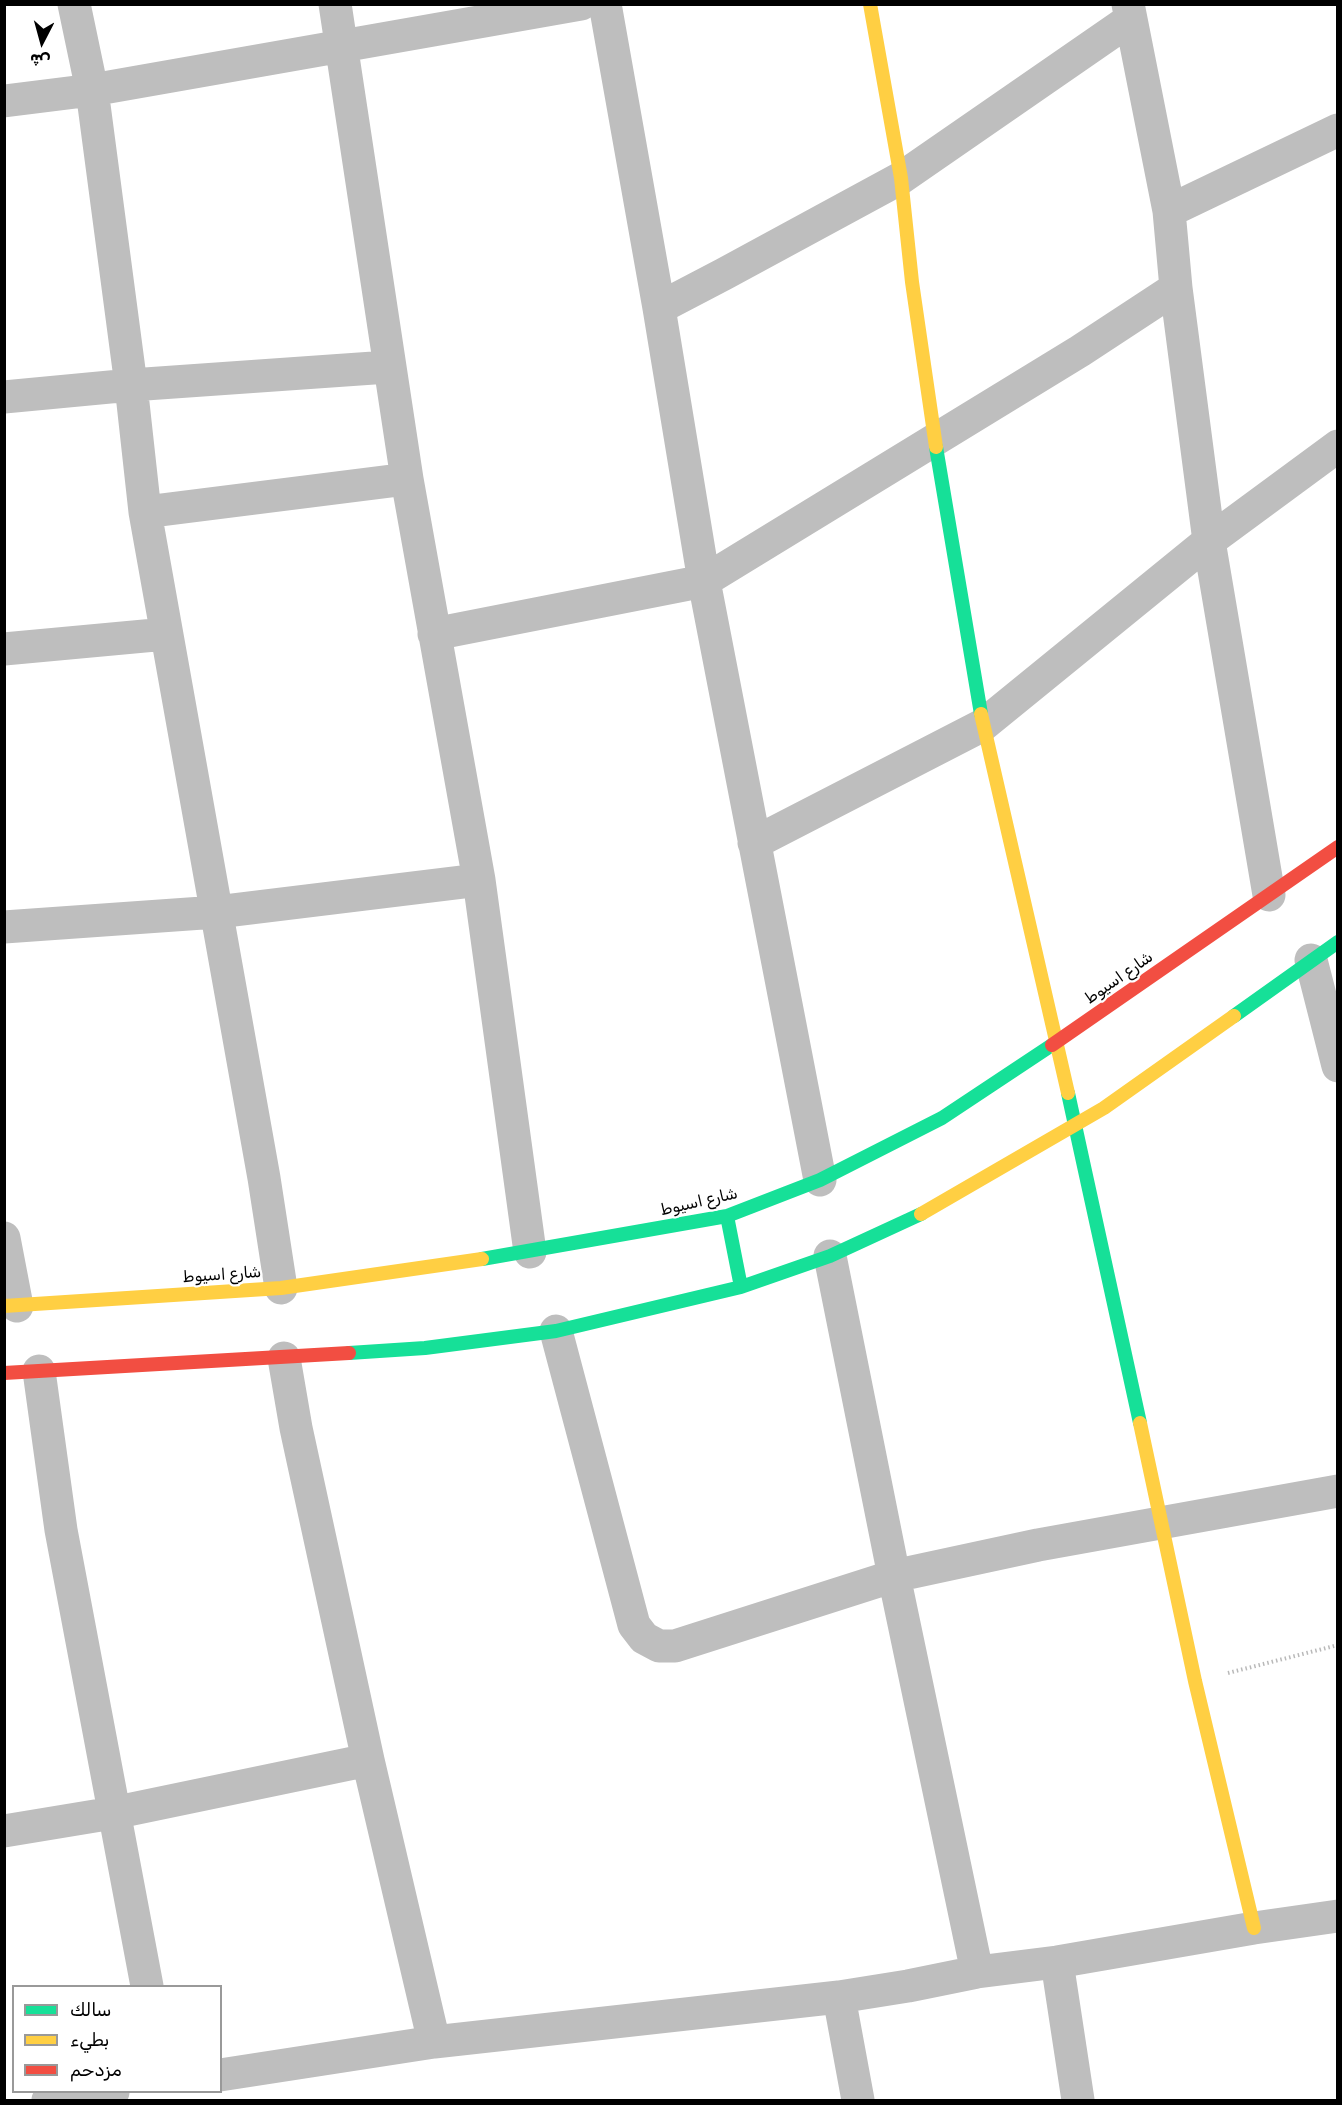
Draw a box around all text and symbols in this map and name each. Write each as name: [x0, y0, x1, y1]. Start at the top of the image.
north arrow: [12, 12, 72, 72]
text: ش: [29, 50, 51, 71]
street label: شارع اسيوط: [1081, 948, 1157, 1008]
street label: شارع اسيوط: [659, 1184, 739, 1220]
street label: شارع اسيوط: [182, 1263, 262, 1287]
legend: [12, 1985, 222, 2093]
text: سالك: [70, 1999, 111, 2021]
text: بطيء: [70, 2029, 109, 2051]
text: مزدحم: [70, 2059, 122, 2081]

